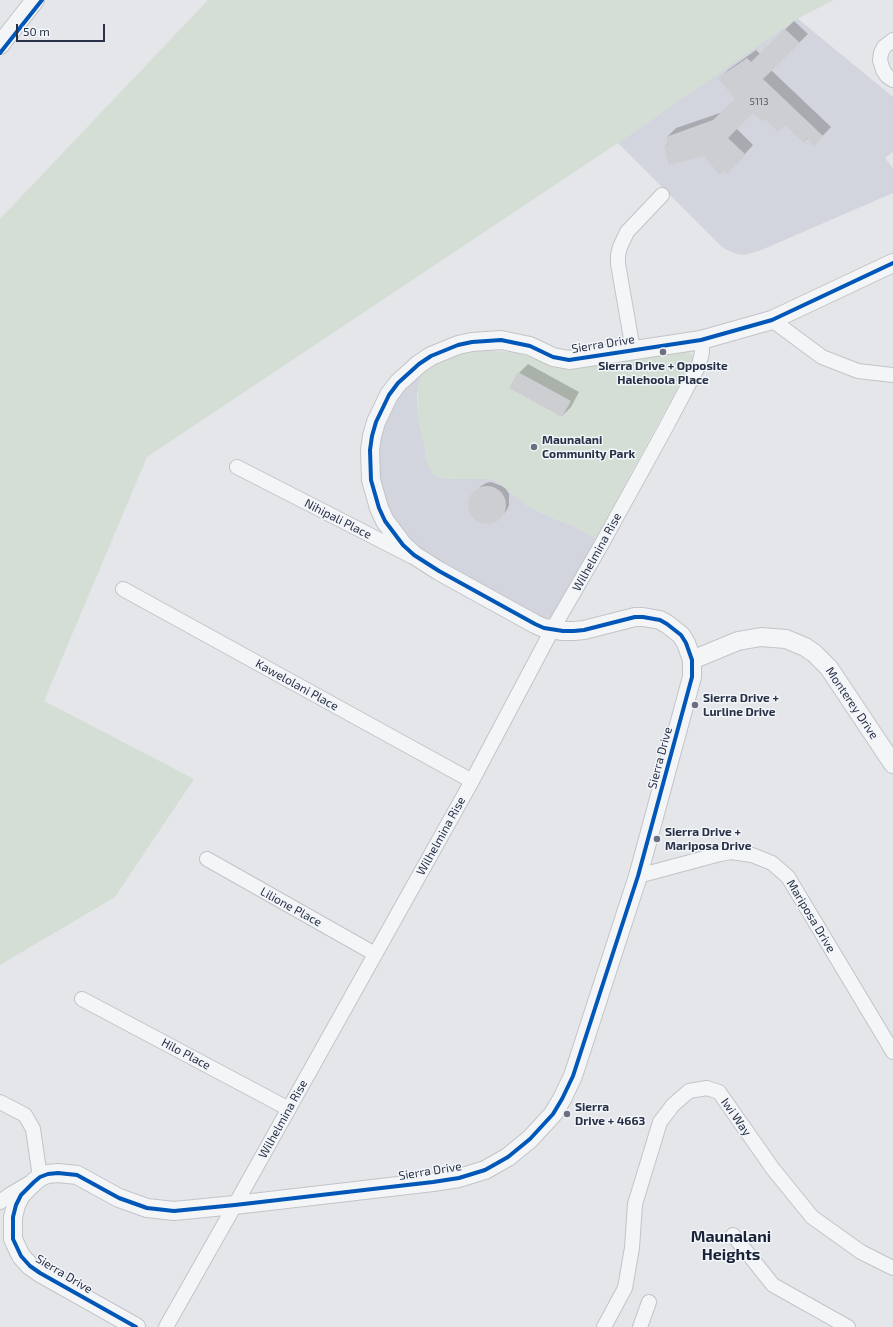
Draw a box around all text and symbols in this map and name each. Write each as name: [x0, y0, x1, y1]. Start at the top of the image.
scale bar: [18, 16, 107, 42]
text: 50 m: [23, 24, 50, 38]
house number: 5113: [750, 96, 768, 108]
street label: Sierra Drive: [571, 332, 635, 356]
marker: Sierra Drive + Opposite Halehoola Place: [658, 347, 668, 357]
place label: Sierra Drive + Opposite Halehoola Place: [598, 359, 728, 387]
place label: Maunalani Community Park: [542, 433, 635, 461]
marker: Maunalani Community Park: [529, 442, 539, 452]
street label: Nihipali Place: [302, 496, 374, 542]
street label: Wilhelmina Rise: [569, 510, 625, 594]
street label: Kawelolani Place: [253, 656, 341, 714]
street label: Monterey Drive: [823, 664, 881, 742]
place label: Sierra Drive + Lurline Drive: [703, 691, 779, 719]
marker: Sierra Drive + Lurline Drive: [690, 700, 700, 710]
street label: Sierra Drive: [645, 725, 675, 791]
street label: Wilhelmina Rise: [413, 794, 469, 878]
place label: Sierra Drive + Mariposa Drive: [665, 825, 751, 853]
marker: Sierra Drive + Mariposa Drive: [652, 834, 662, 844]
street label: Mariposa Drive: [784, 877, 838, 955]
street label: Lilione Place: [258, 884, 324, 930]
street label: Hilo Place: [159, 1035, 213, 1073]
street label: Wilhelmina Rise: [255, 1077, 311, 1161]
street label: Iwi Way: [718, 1095, 754, 1139]
place label: Sierra Drive + 4663: [575, 1100, 645, 1128]
marker: Sierra Drive + 4663: [562, 1109, 572, 1119]
street label: Sierra Drive: [398, 1159, 462, 1183]
district label: Maunalani Heights: [691, 1227, 771, 1265]
street label: Sierra Drive: [33, 1251, 95, 1297]

